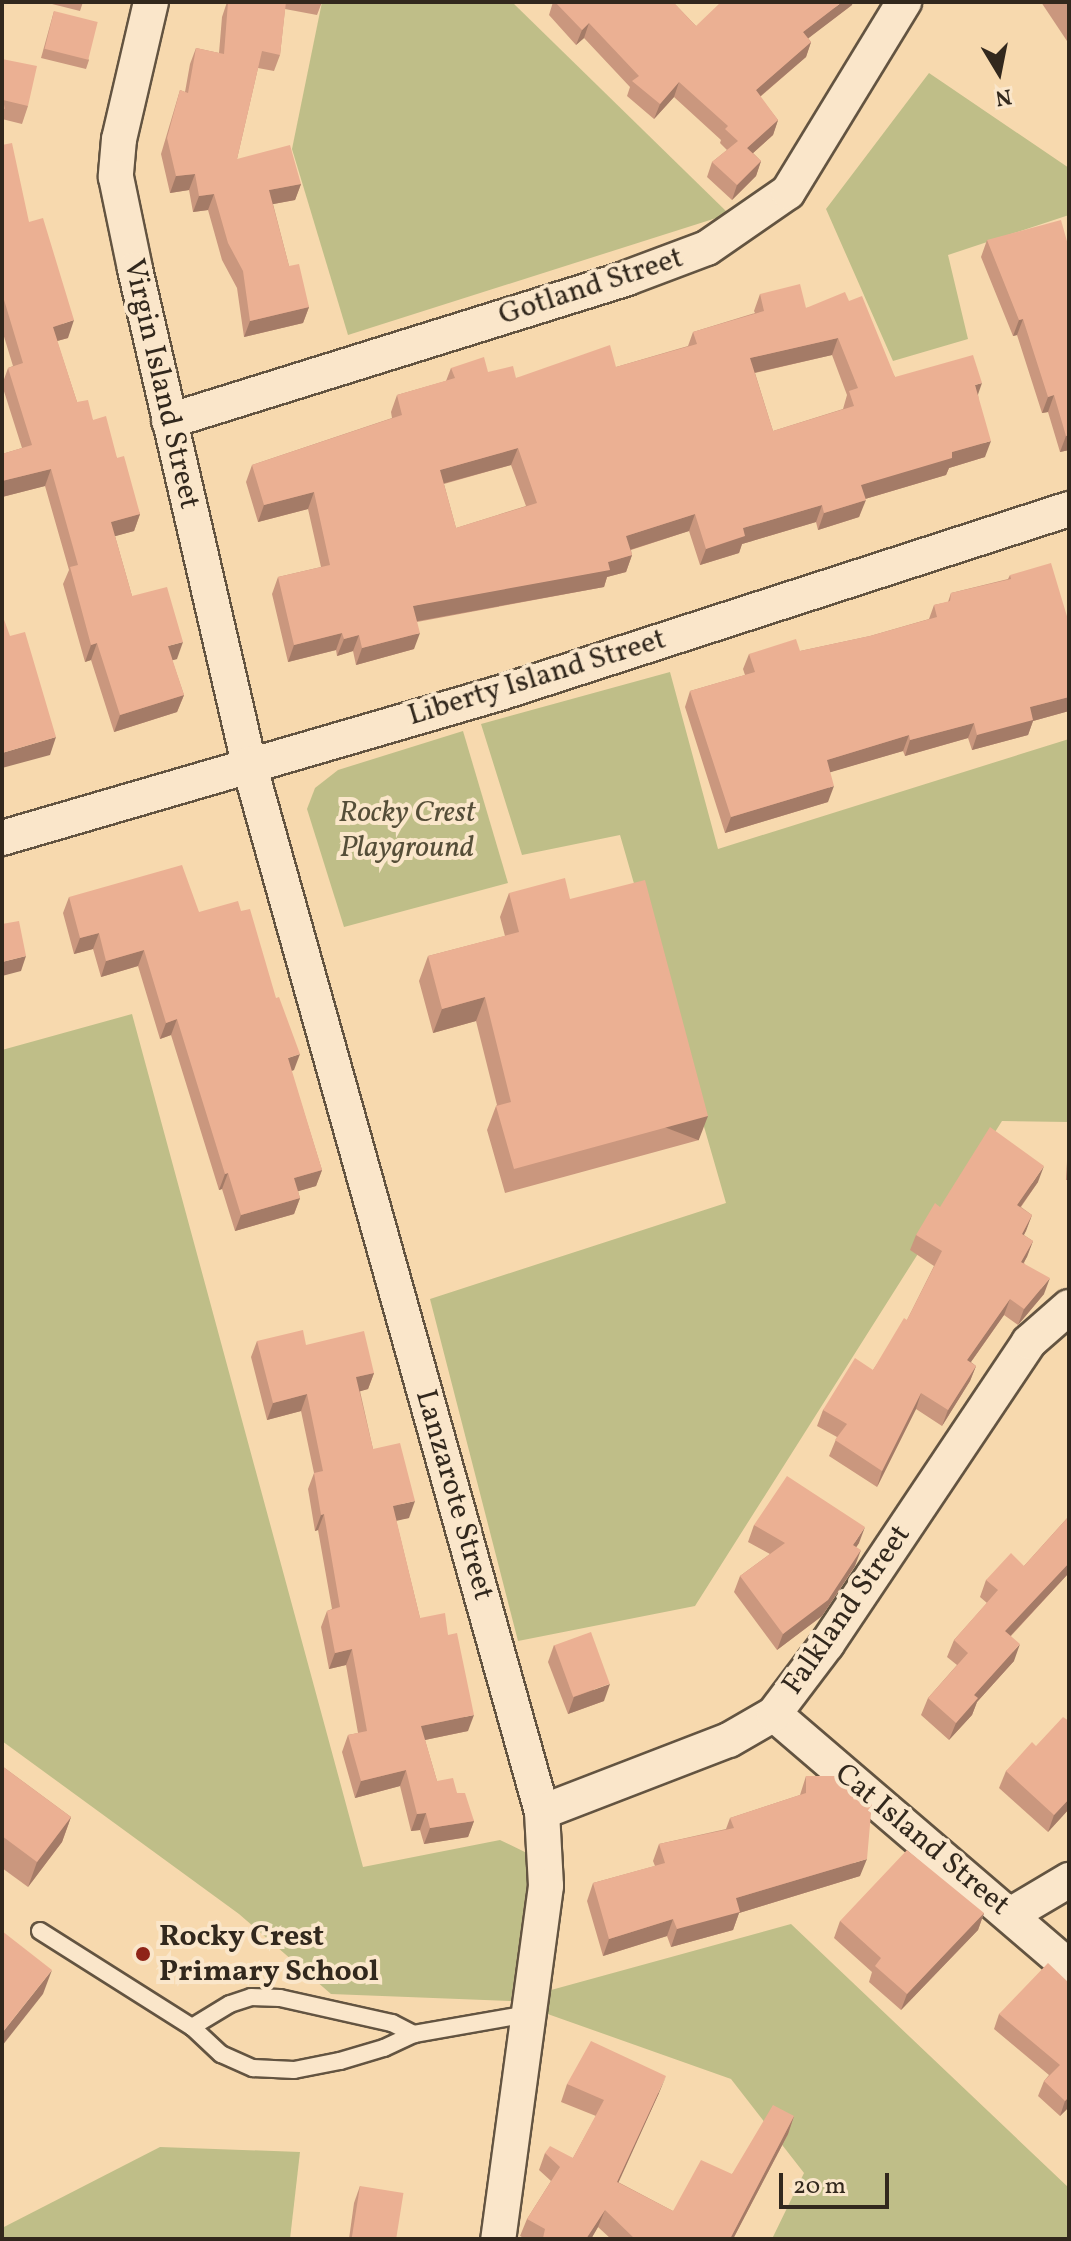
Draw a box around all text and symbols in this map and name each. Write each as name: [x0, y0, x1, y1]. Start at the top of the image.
north arrow: [959, 32, 1039, 112]
text: N: [993, 79, 1014, 113]
street label: Gotland Street: [494, 240, 688, 334]
street label: Virgin Island Street: [115, 255, 207, 513]
street label: Liberty Island Street: [403, 622, 671, 734]
park label: Rocky Crest Playground: [339, 795, 475, 866]
street label: Lanzarote Street: [407, 1386, 501, 1604]
street label: Falkland Street: [775, 1518, 919, 1702]
street label: Cat Island Street: [827, 1756, 1017, 1924]
place label: Rocky Crest Primary School: [159, 1919, 379, 1990]
marker: Rocky Crest Primary School: [134, 1945, 152, 1963]
scale bar: [783, 2157, 893, 2207]
text: 20 m: [793, 2170, 846, 2204]

